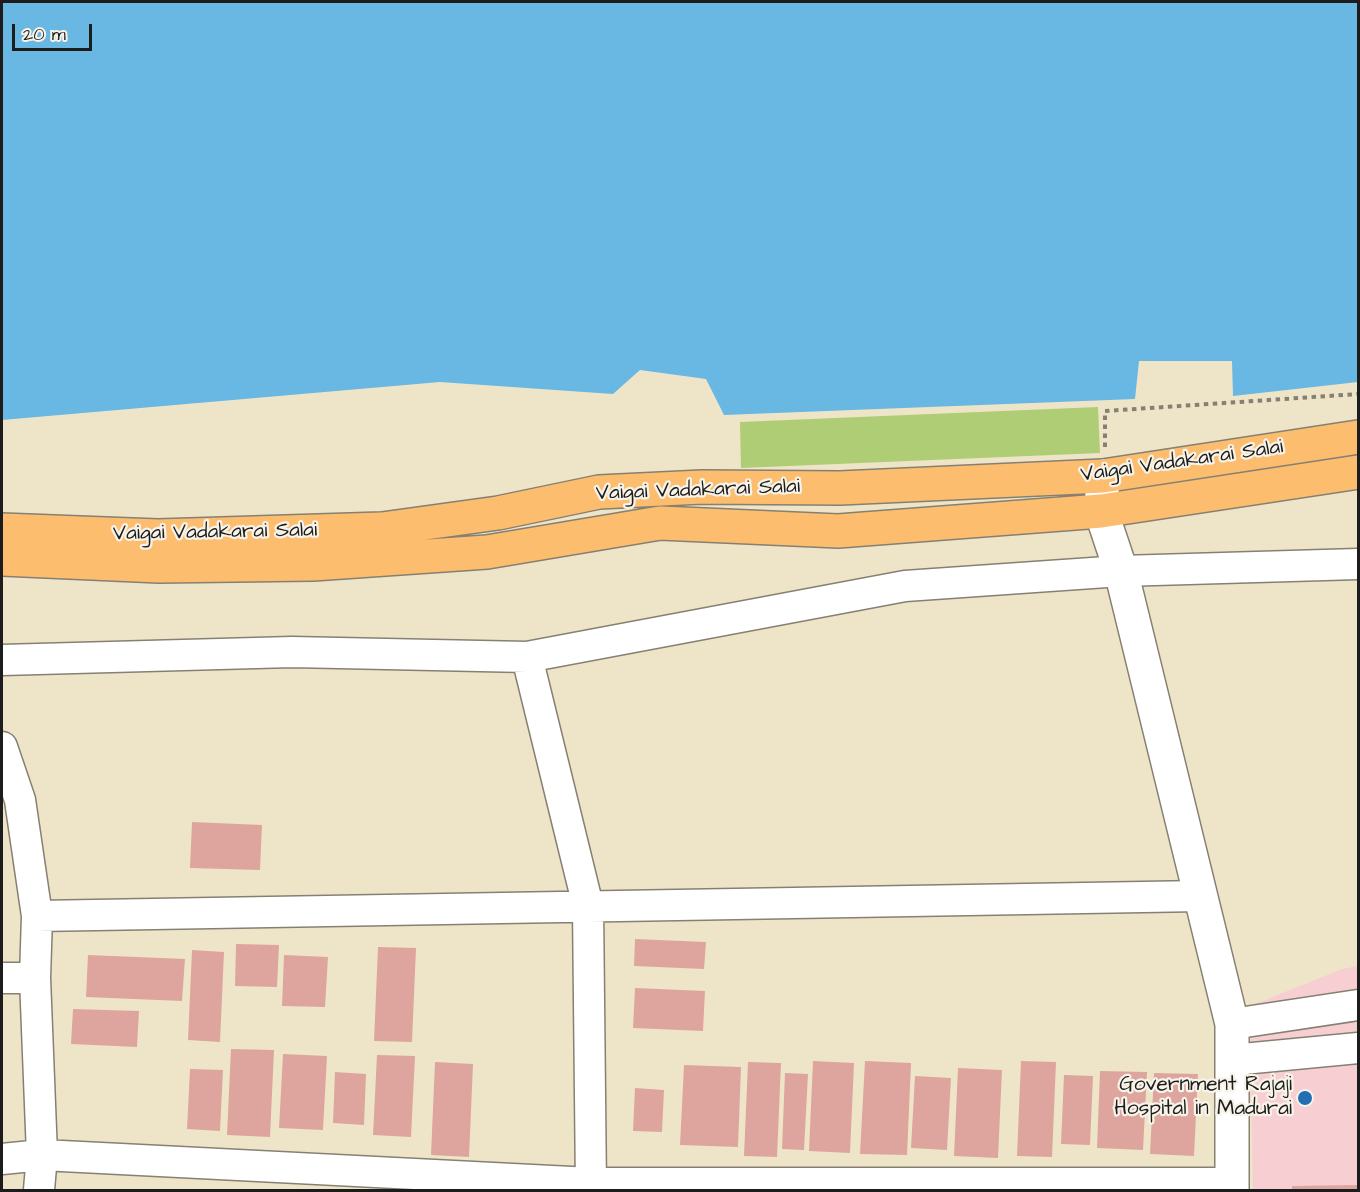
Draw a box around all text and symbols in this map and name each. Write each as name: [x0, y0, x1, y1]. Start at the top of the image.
scale bar: [15, 12, 94, 50]
text: 20 m: [23, 22, 66, 47]
street label: Vaigai Vadakarai Salai: [1079, 435, 1285, 489]
street label: Vaigai Vadakarai Salai: [596, 475, 800, 507]
street label: Vaigai Vadakarai Salai: [113, 519, 317, 547]
place label: Government Rajaji Hospital in Madurai: [1114, 1073, 1292, 1123]
marker: Government Rajaji Hospital in Madurai: [1296, 1089, 1314, 1107]

